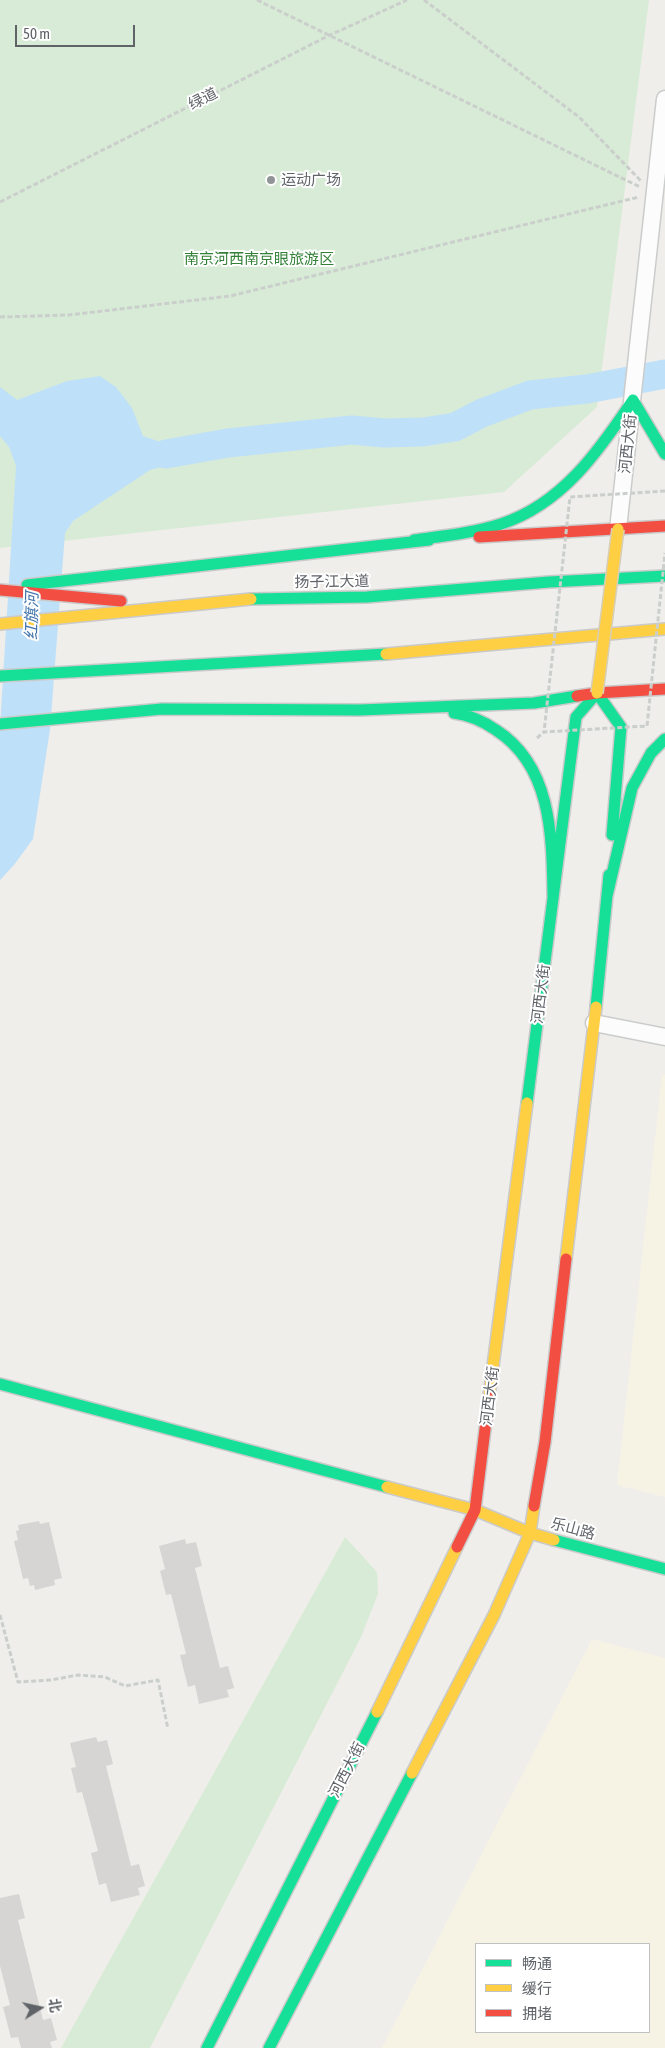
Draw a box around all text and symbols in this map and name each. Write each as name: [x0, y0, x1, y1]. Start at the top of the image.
scale bar: [18, 15, 138, 47]
text: 50 m: [23, 25, 50, 42]
street label: 绿道: [186, 84, 220, 114]
place label: 运动广场: [281, 171, 341, 189]
marker: 运动广场: [265, 174, 277, 186]
park label: 南京河西南京眼旅游区: [184, 250, 334, 268]
street label: 河西大街: [616, 413, 640, 475]
street label: 扬子江大道: [294, 572, 370, 592]
water label: 红旗河: [22, 592, 42, 640]
street label: 河西大街: [528, 963, 554, 1025]
street label: 河西大街: [477, 1365, 503, 1427]
street label: 乐山路: [549, 1514, 597, 1544]
street label: 河西大街: [325, 1739, 369, 1801]
legend: [475, 1943, 650, 2033]
text: 畅通: [522, 1955, 552, 1972]
text: 缓行: [522, 1980, 552, 1997]
north arrow: [15, 1983, 65, 2033]
text: 北: [46, 1997, 64, 2014]
text: 拥堵: [522, 2005, 552, 2022]

